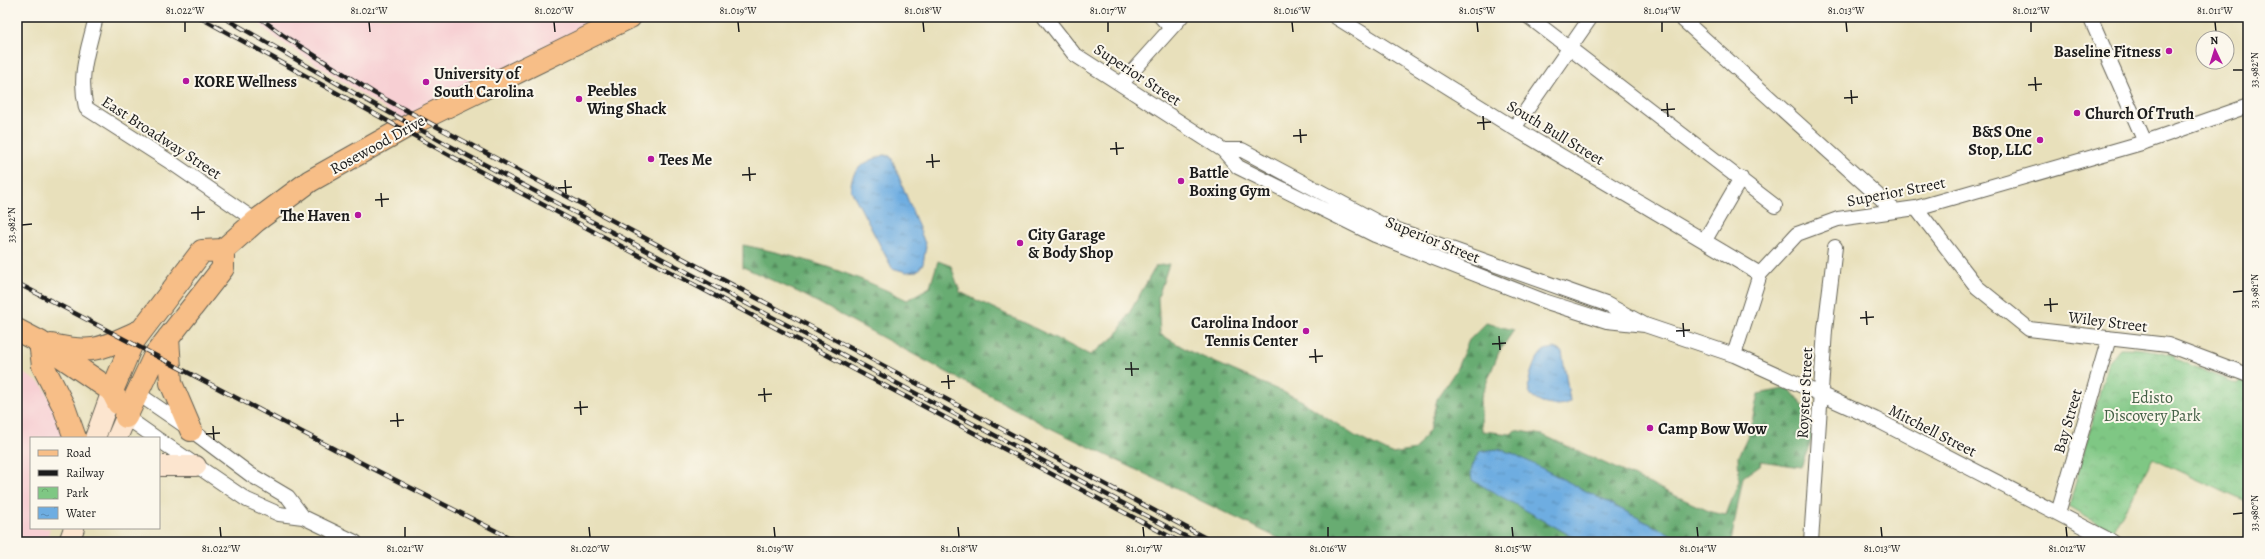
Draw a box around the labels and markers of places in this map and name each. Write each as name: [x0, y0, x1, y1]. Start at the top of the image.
place label: Baseline Fitness: [2054, 41, 2161, 63]
marker: Baseline Fitness: [2164, 46, 2174, 56]
place label: University of South Carolina: [434, 63, 534, 103]
place label: KORE Wellness: [194, 71, 297, 93]
marker: KORE Wellness: [181, 76, 191, 86]
marker: University of South Carolina: [421, 77, 431, 87]
place label: Peebles Wing Shack: [586, 80, 667, 120]
marker: Peebles Wing Shack: [574, 94, 584, 104]
place label: Church Of Truth: [2085, 103, 2195, 125]
marker: Church Of Truth: [2072, 108, 2082, 118]
place label: B&S One Stop, LLC: [1968, 121, 2032, 161]
marker: B&S One Stop, LLC: [2035, 135, 2045, 145]
place label: Tees Me: [659, 149, 712, 171]
marker: Tees Me: [646, 154, 656, 164]
place label: Battle Boxing Gym: [1189, 162, 1271, 202]
marker: Battle Boxing Gym: [1176, 176, 1186, 186]
place label: The Haven: [281, 205, 350, 227]
marker: The Haven: [353, 210, 363, 220]
place label: City Garage & Body Shop: [1028, 224, 1114, 264]
marker: City Garage & Body Shop: [1015, 238, 1025, 248]
place label: Carolina Indoor Tennis Center: [1191, 312, 1298, 352]
marker: Carolina Indoor Tennis Center: [1301, 326, 1311, 336]
place label: Camp Bow Wow: [1658, 418, 1767, 440]
marker: Camp Bow Wow: [1645, 423, 1655, 433]

